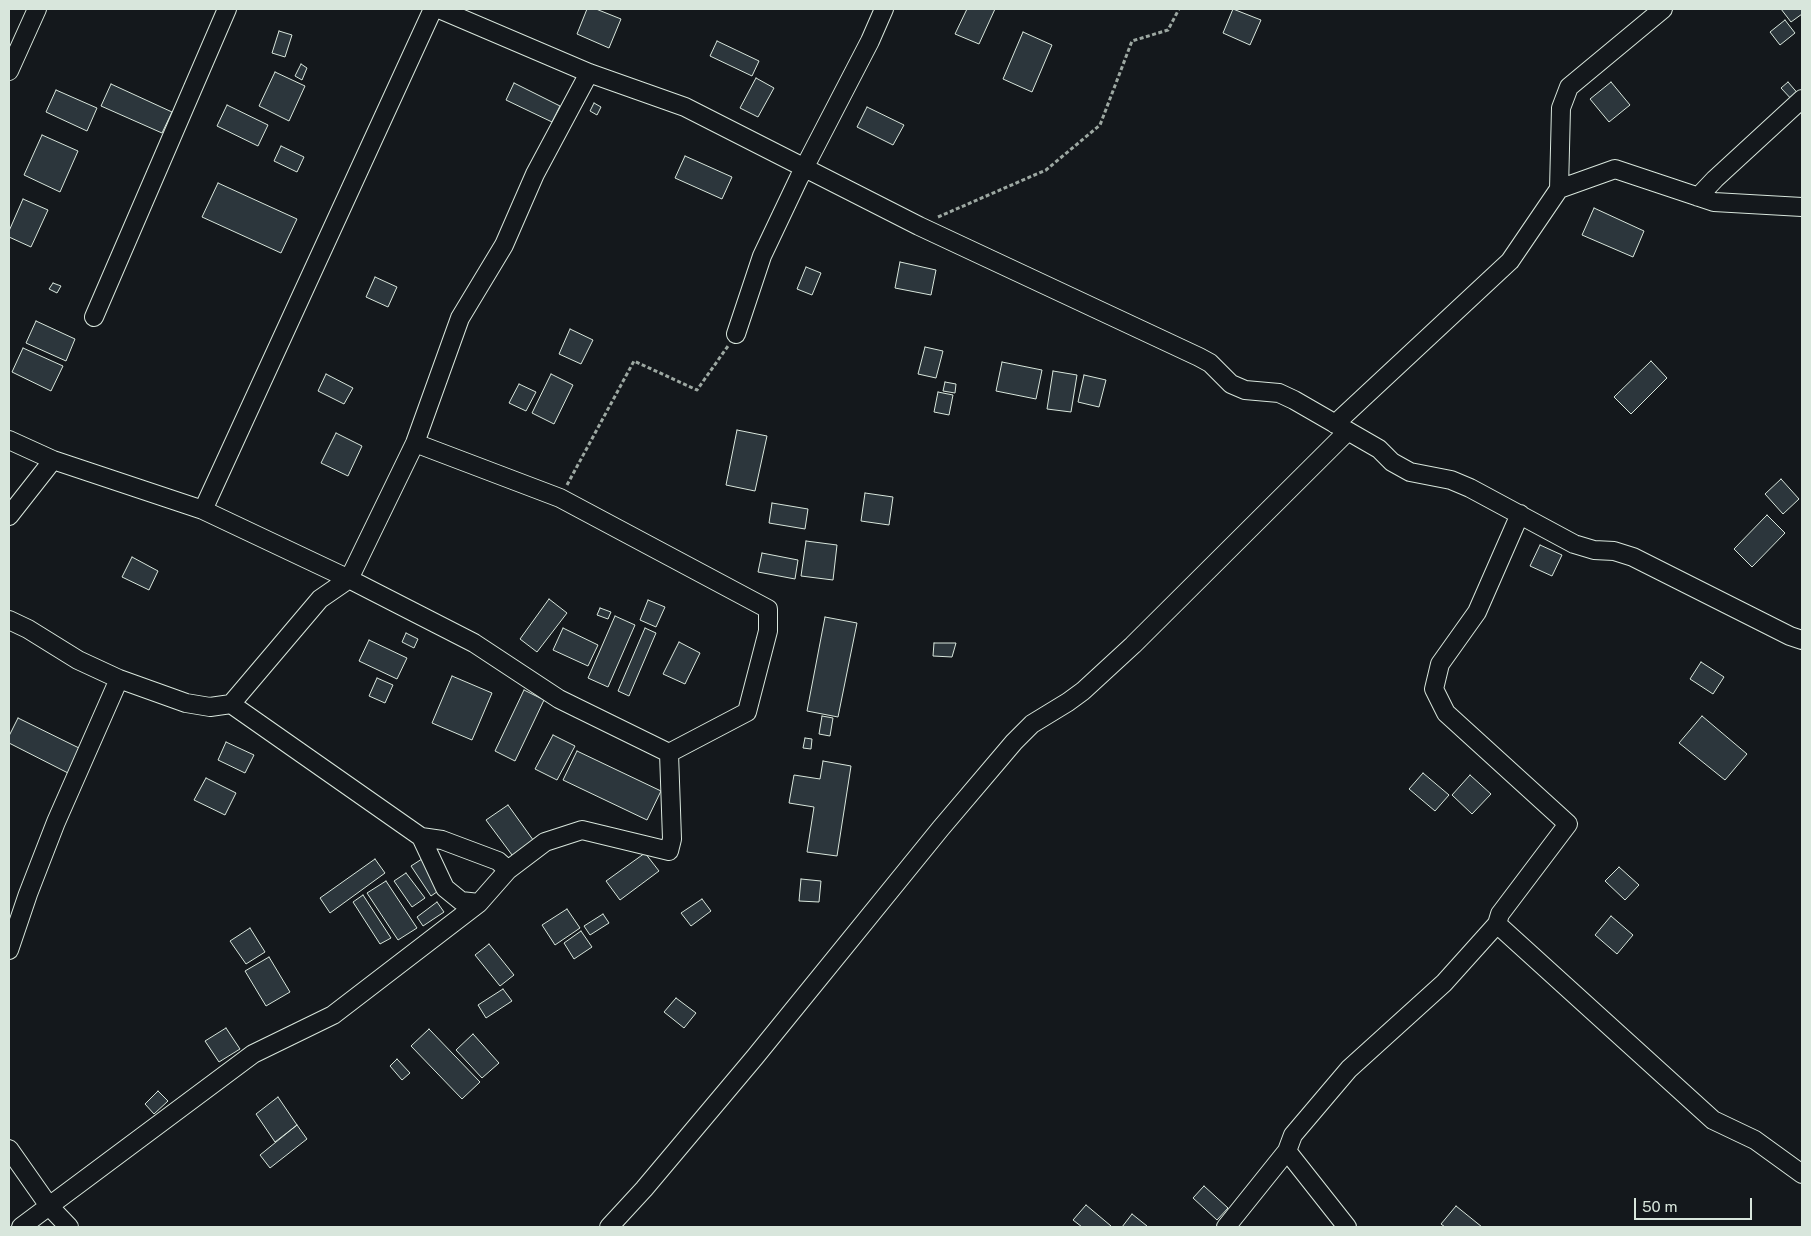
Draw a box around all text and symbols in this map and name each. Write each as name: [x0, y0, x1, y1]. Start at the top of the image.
scale bar: [1636, 1188, 1754, 1220]
text: 50 m: [1642, 1198, 1677, 1215]

